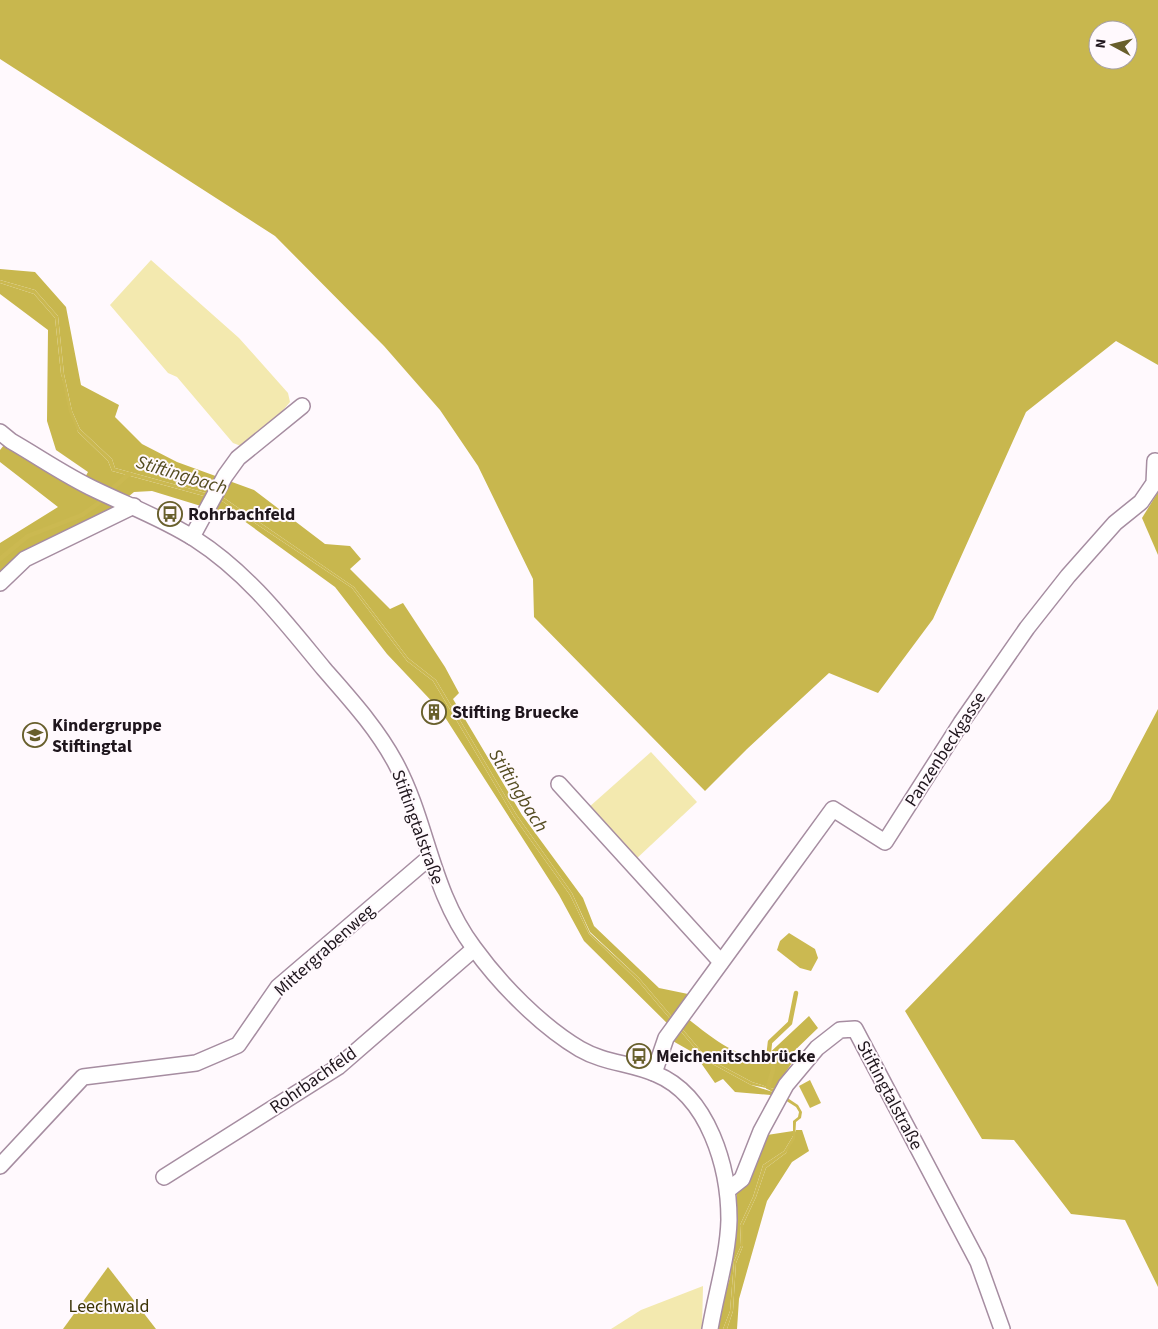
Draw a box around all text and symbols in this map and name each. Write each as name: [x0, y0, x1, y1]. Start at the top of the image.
north arrow: [1088, 20, 1138, 70]
text: N: [1091, 38, 1112, 49]
water label: Stiftingbach: [133, 449, 230, 502]
bus stop icon: Rohrbachfeld: [157, 501, 183, 527]
place label: Rohrbachfeld: [188, 502, 295, 527]
street label: Panzenbeckgasse: [899, 687, 992, 812]
building icon: Stifting Bruecke: [421, 699, 447, 725]
place label: Stifting Bruecke: [452, 700, 579, 725]
place label: Kindergruppe Stiftingtal: [52, 713, 162, 759]
school or university icon: Kindergruppe Stiftingtal: [22, 722, 48, 748]
water label: Stiftingbach: [481, 744, 554, 838]
street label: Stiftingtalstraße: [385, 766, 450, 888]
street label: Mittergrabenweg: [269, 898, 380, 1002]
street label: Stiftingtalstraße: [850, 1036, 929, 1154]
street label: Rohrbachfeld: [265, 1041, 362, 1120]
bus stop icon: Meichenitschbrücke: [626, 1043, 652, 1069]
place label: Meichenitschbrücke: [656, 1044, 816, 1069]
park label: Leechwald: [69, 1294, 149, 1319]

